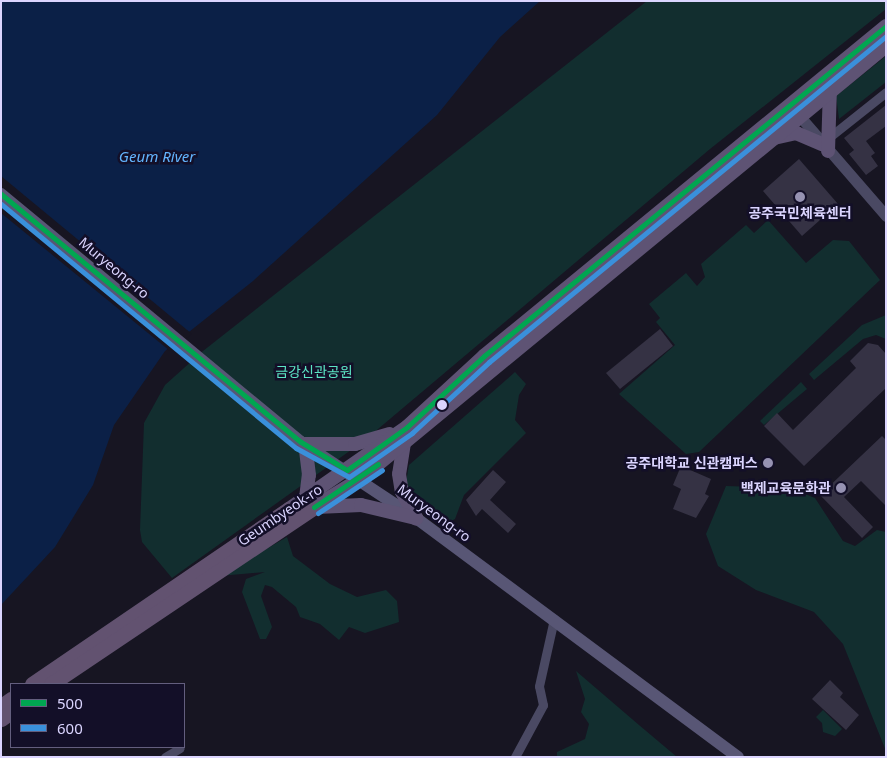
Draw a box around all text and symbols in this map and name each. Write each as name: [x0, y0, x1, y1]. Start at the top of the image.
water label: Geum River: [119, 148, 195, 166]
marker: 공주국민체육센터: [794, 191, 806, 203]
place label: 공주국민체육센터: [748, 205, 852, 221]
street label: Muryeong-ro: [76, 234, 152, 302]
park label: 금강신관공원: [275, 364, 353, 380]
unlabelled marker: [437, 400, 447, 410]
place label: 공주대학교 신관캠퍼스: [626, 455, 758, 471]
marker: 공주대학교 신관캠퍼스: [762, 457, 774, 469]
place label: 백제교육문화관: [741, 480, 831, 496]
street label: Geumbyeok-ro: [235, 481, 325, 549]
street label: Muryeong-ro: [394, 481, 474, 545]
marker: 백제교육문화관: [835, 482, 847, 494]
legend: [10, 683, 185, 748]
text: 500: [57, 693, 83, 713]
text: 600: [57, 718, 83, 738]

